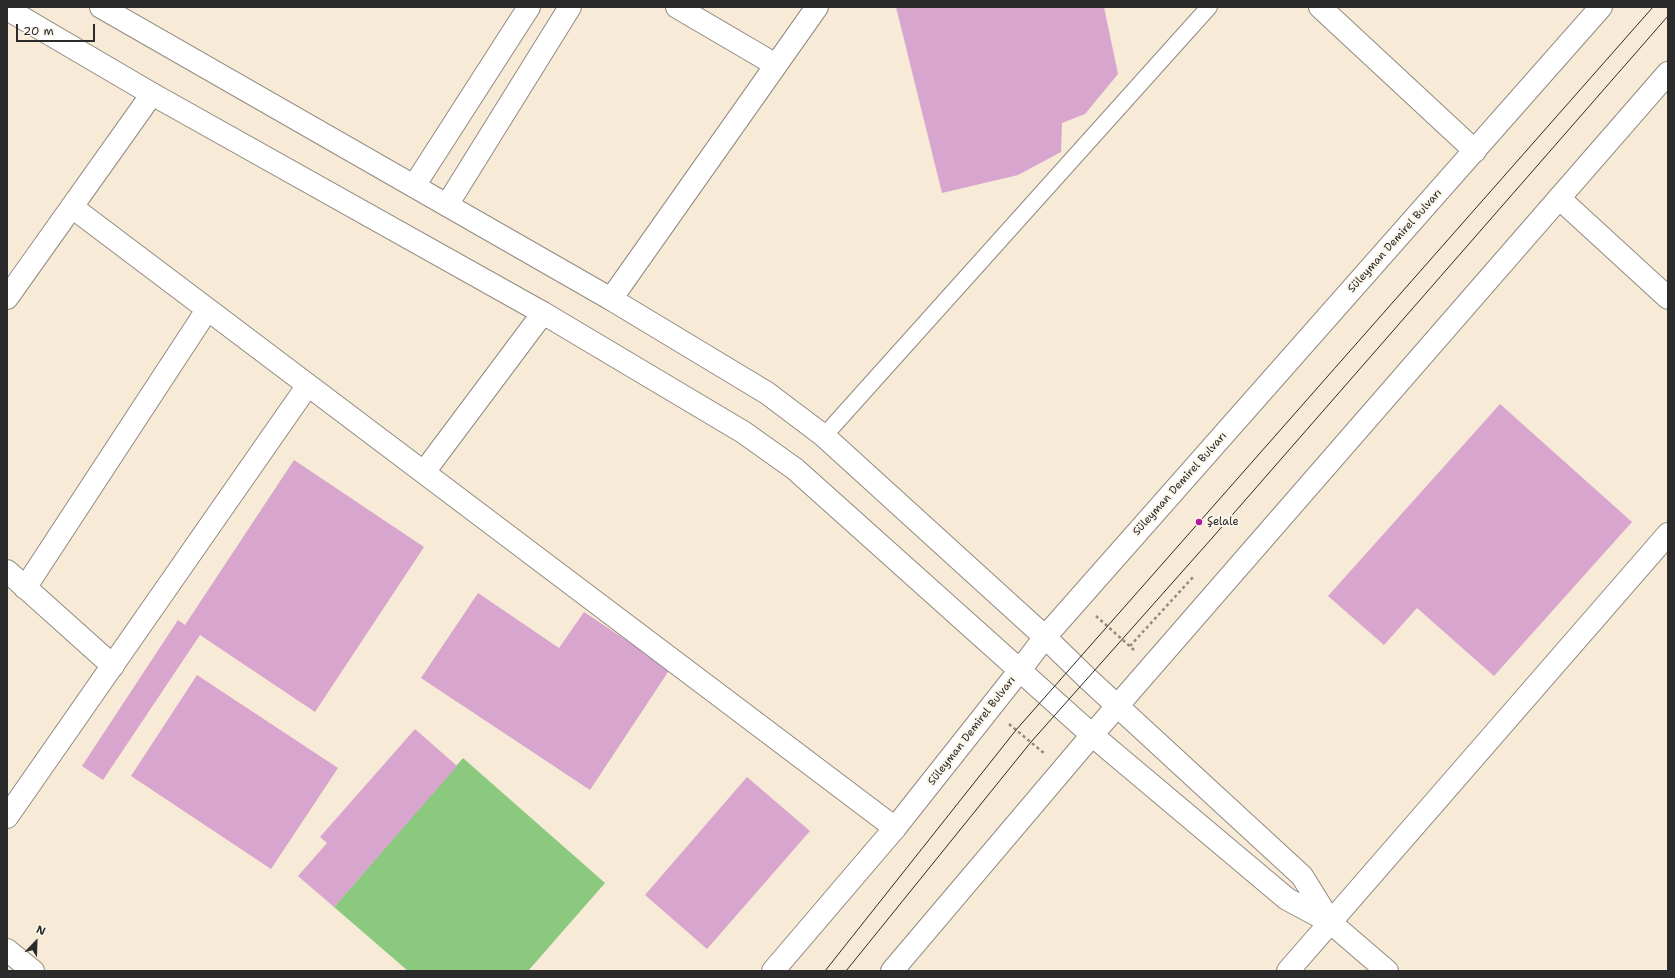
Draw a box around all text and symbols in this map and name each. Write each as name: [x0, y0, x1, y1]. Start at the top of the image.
scale bar: [18, 16, 97, 42]
text: 20 m: [23, 23, 54, 39]
street label: Süleyman Demirel Bulvarı: [1345, 187, 1445, 295]
street label: Süleyman Demirel Bulvarı: [1130, 430, 1230, 538]
place label: Şelale: [1207, 515, 1239, 529]
marker: Şelale: [1194, 517, 1204, 527]
street label: Süleyman Demirel Bulvarı: [925, 674, 1019, 788]
north arrow: [16, 922, 56, 962]
text: N: [34, 922, 48, 939]

